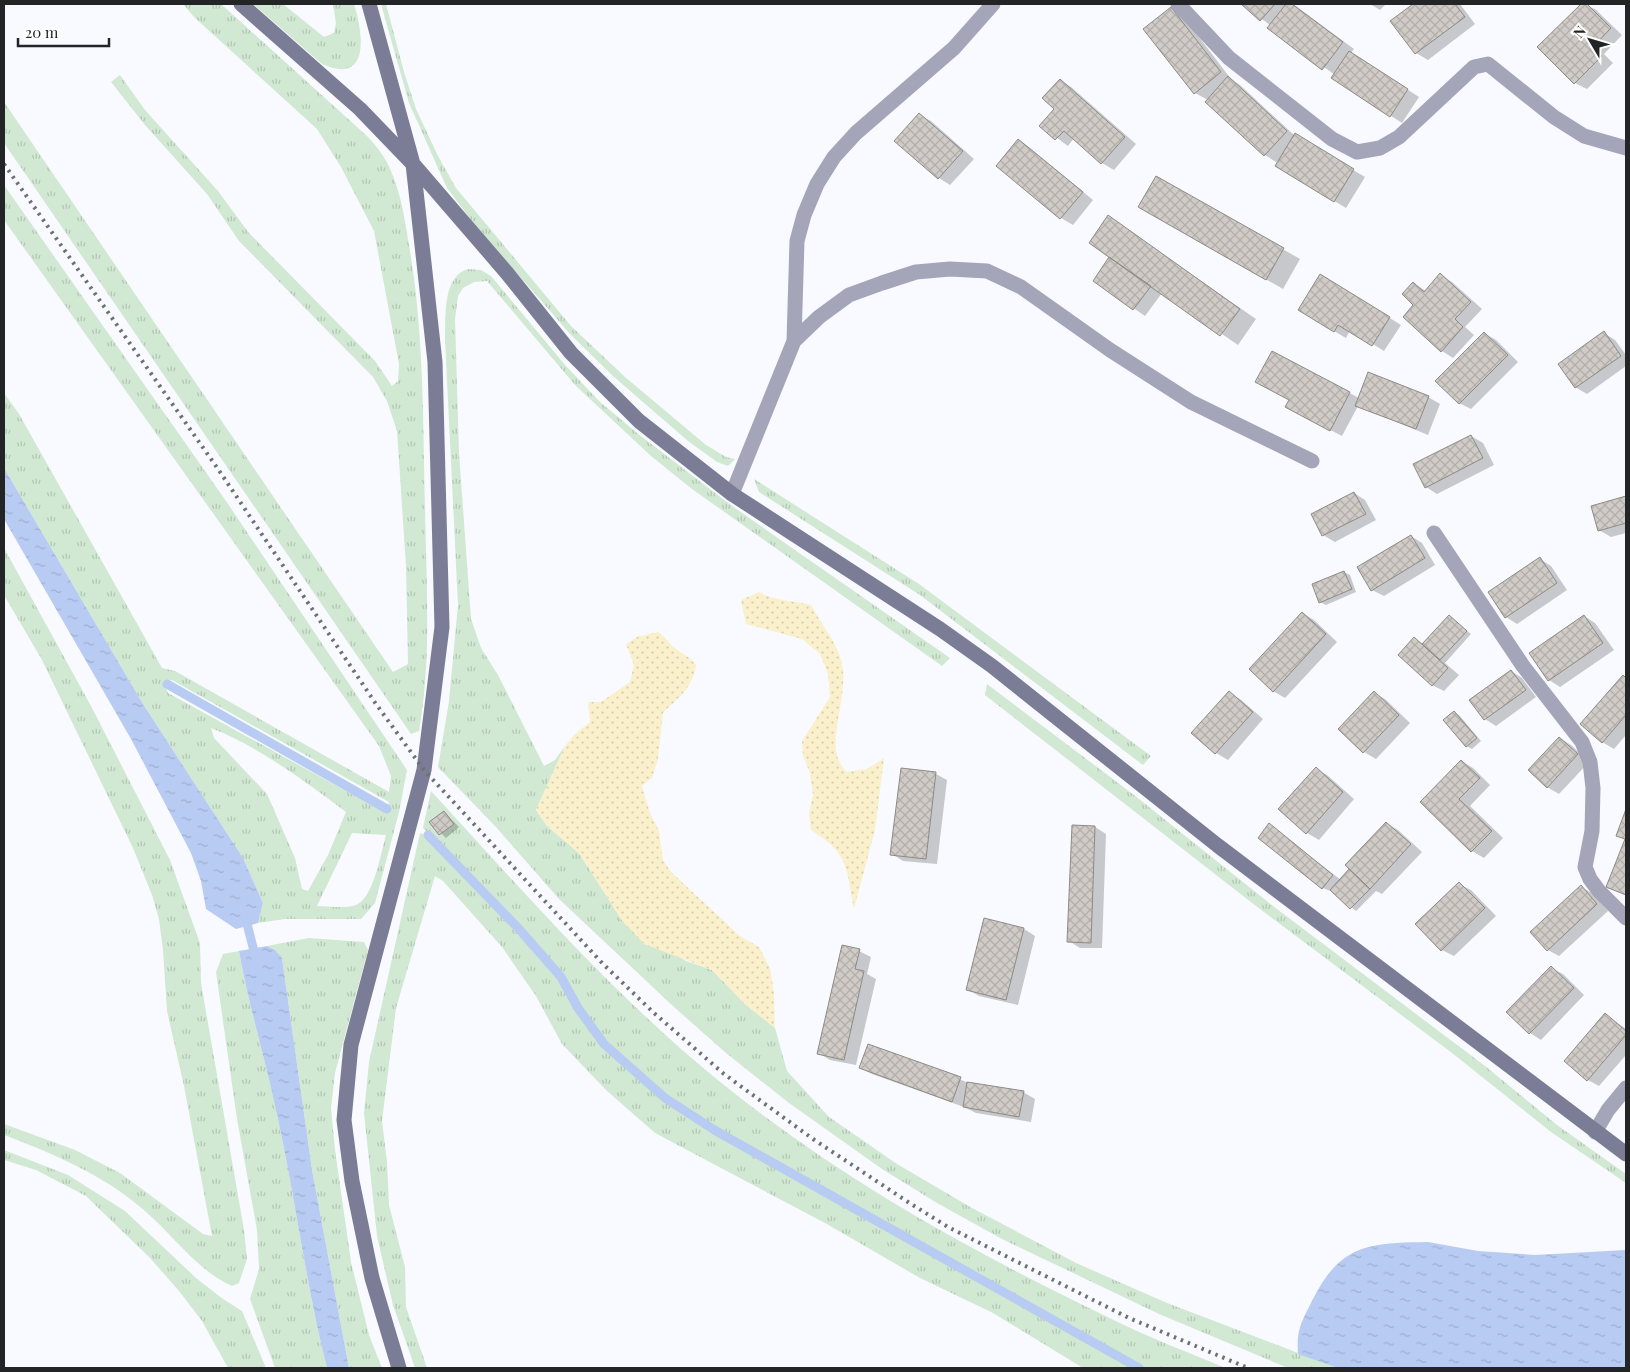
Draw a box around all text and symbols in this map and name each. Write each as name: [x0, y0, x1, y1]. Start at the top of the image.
scale bar: [18, 15, 109, 47]
north arrow: [1565, 15, 1615, 65]
text: 20 m: [25, 22, 59, 42]
text: N: [1569, 22, 1590, 42]

